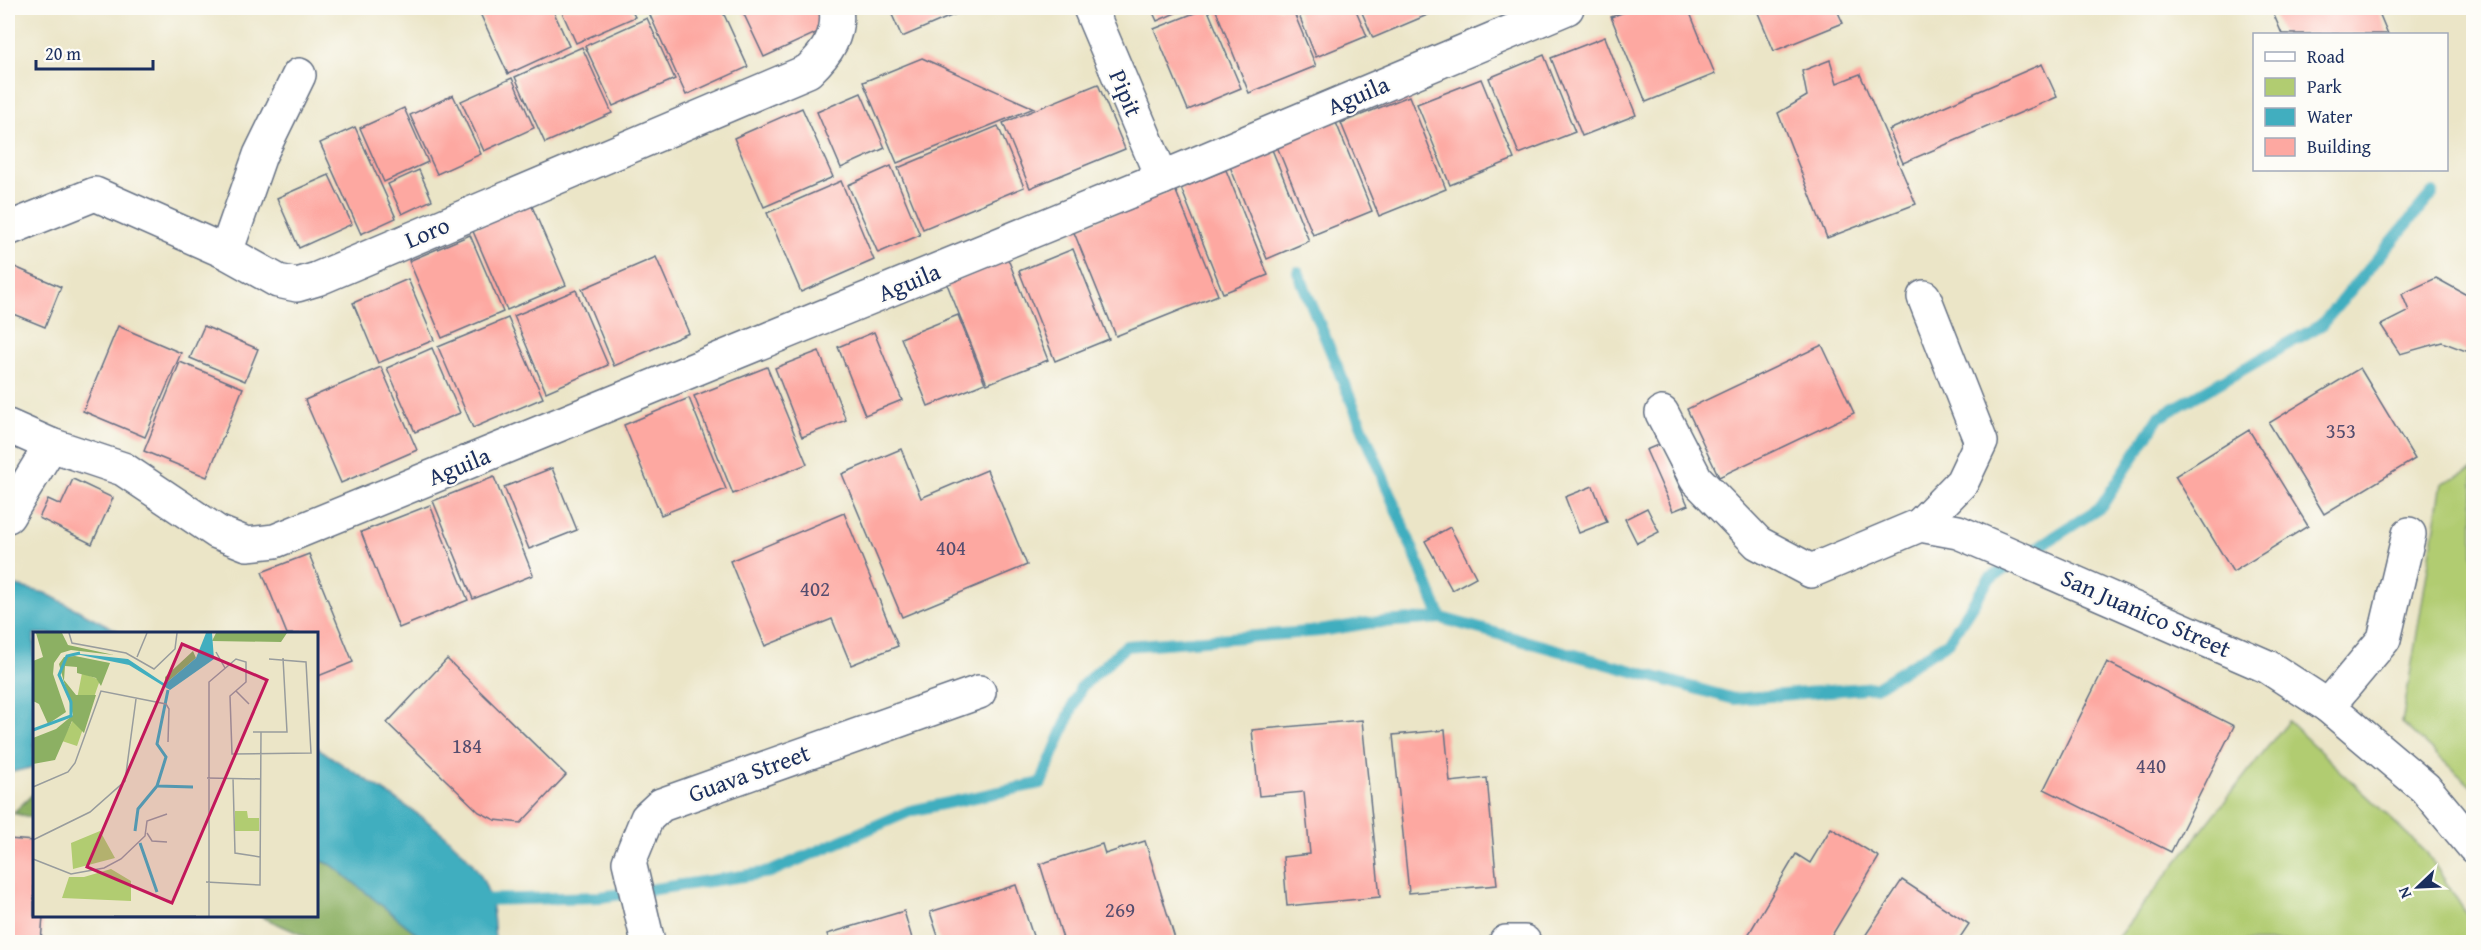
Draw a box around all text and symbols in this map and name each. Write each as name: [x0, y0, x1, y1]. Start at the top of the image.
scale bar: [36, 33, 153, 71]
legend: [2253, 33, 2448, 171]
text: 20 m: [45, 40, 81, 67]
text: Road: [2307, 43, 2345, 70]
street label: Pipit: [1101, 64, 1152, 122]
street label: Aguila: [1322, 66, 1395, 124]
text: Park: [2307, 73, 2343, 100]
text: Water: [2307, 103, 2353, 130]
text: Building: [2307, 133, 2371, 160]
street label: Loro: [399, 207, 455, 257]
street label: Aguila: [873, 253, 946, 310]
house number: 353: [2326, 415, 2356, 446]
street label: Aguila: [423, 437, 496, 494]
house number: 404: [936, 532, 966, 563]
street label: San Juanico Street: [2055, 560, 2237, 666]
house number: 402: [800, 573, 830, 604]
inset map: [33, 632, 318, 917]
house number: 184: [452, 730, 482, 761]
street label: Guava Street: [683, 735, 815, 811]
house number: 440: [2136, 750, 2166, 781]
north arrow: [2388, 857, 2448, 917]
text: N: [2391, 883, 2417, 902]
house number: 269: [1105, 894, 1135, 925]

